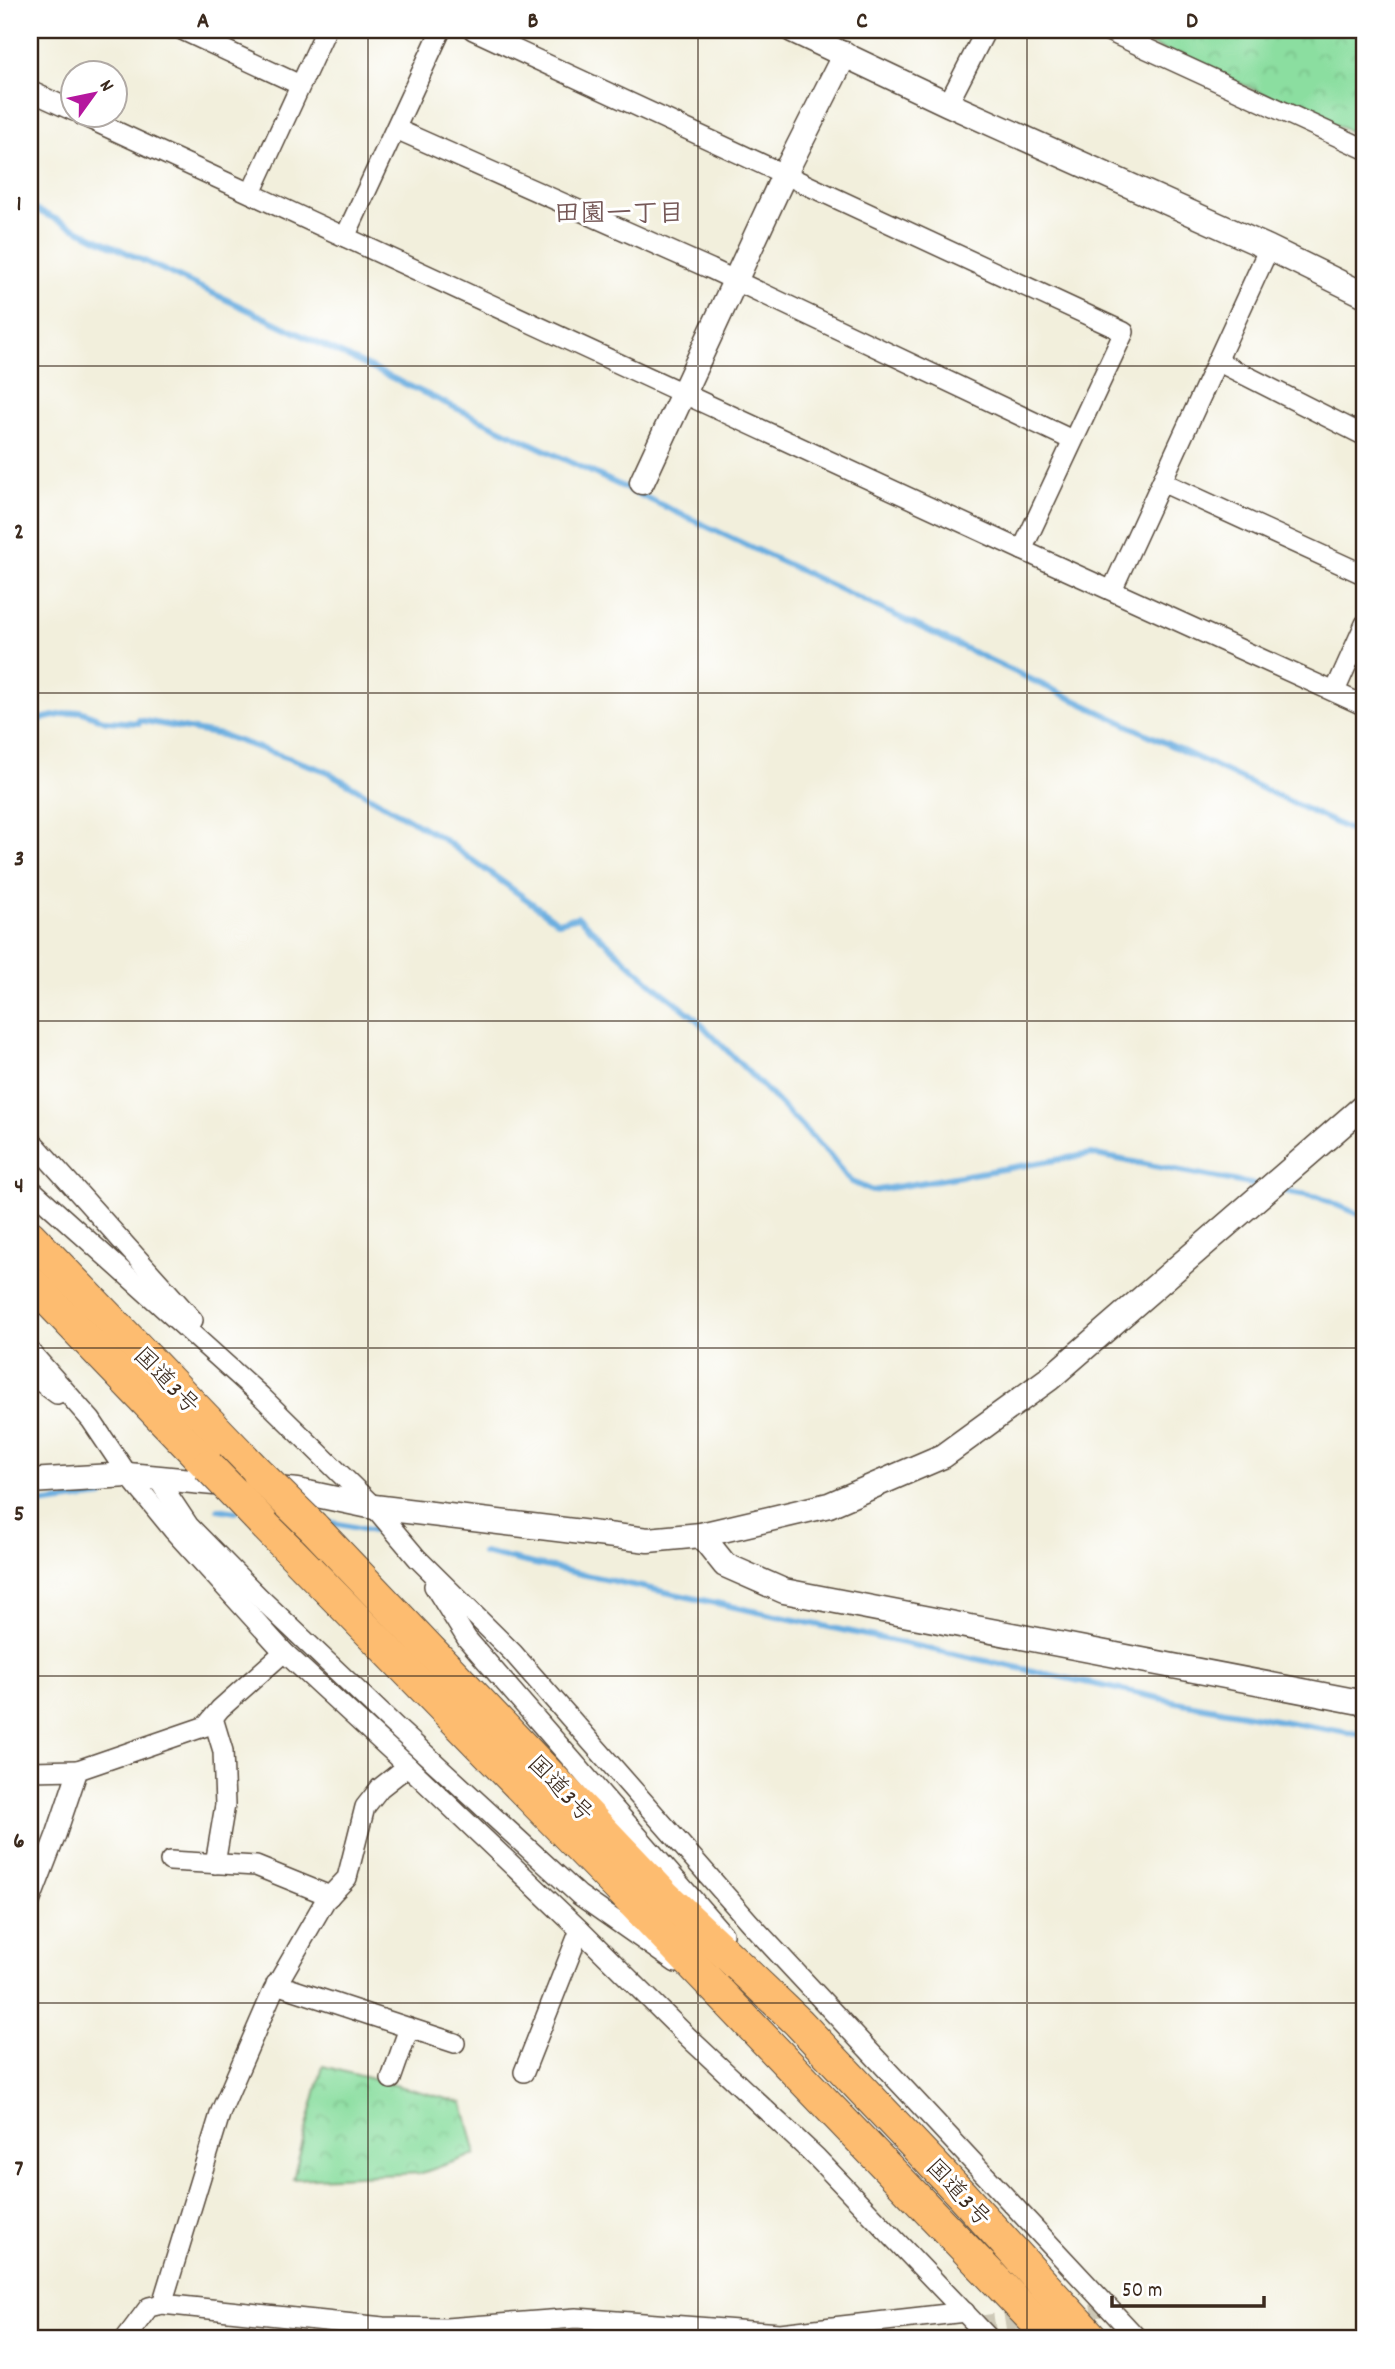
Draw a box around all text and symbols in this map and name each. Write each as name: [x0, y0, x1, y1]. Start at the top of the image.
text: A: [197, 6, 209, 39]
text: B: [528, 6, 539, 39]
text: C: [856, 6, 868, 39]
text: D: [1186, 6, 1198, 39]
north arrow: [60, 60, 130, 130]
text: N: [91, 75, 119, 98]
text: 1: [16, 189, 22, 222]
district label: 田園一丁目: [554, 197, 684, 234]
text: 2: [14, 517, 24, 550]
text: 3: [14, 844, 24, 877]
text: 4: [14, 1171, 24, 1204]
street label: 国道3号: [124, 1341, 206, 1424]
text: 5: [14, 1499, 24, 1532]
street label: 国道3号: [518, 1749, 600, 1832]
text: 6: [13, 1826, 25, 1859]
street label: 国道3号: [916, 2152, 997, 2236]
text: 7: [15, 2154, 24, 2187]
scale bar: [1112, 2264, 1264, 2308]
text: 50 m: [1122, 2277, 1162, 2307]

